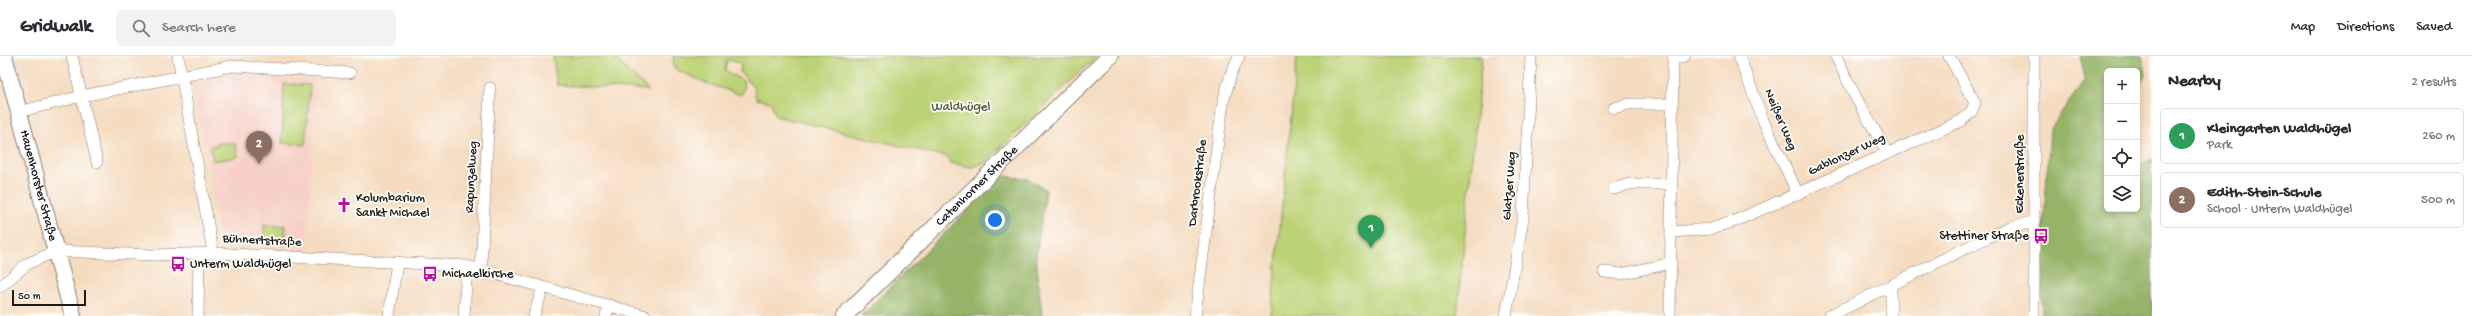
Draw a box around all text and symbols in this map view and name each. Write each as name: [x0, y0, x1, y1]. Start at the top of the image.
search box: [116, 10, 396, 46]
text: Gridwalk: [20, 16, 92, 39]
icon: search: [130, 17, 152, 39]
text: Search here: [162, 19, 236, 37]
text: Map: [2291, 19, 2315, 36]
text: Directions: [2337, 19, 2394, 36]
text: Saved: [2416, 19, 2452, 36]
map controls: [2104, 68, 2140, 212]
button: +: [2104, 68, 2140, 104]
text: Nearby: [2168, 72, 2221, 92]
text: 2 results: [2411, 75, 2456, 90]
street label: Neißer Weg: [1760, 87, 1800, 153]
park label: Waldhügel: [932, 100, 991, 115]
button: −: [2104, 104, 2140, 140]
text: Kleingarten Waldhügel: [2207, 120, 2351, 138]
street label: Hauenhorster Straße: [16, 128, 60, 243]
text: 1: [2179, 129, 2185, 144]
text: 260 m: [2422, 129, 2455, 144]
pin: 2: [246, 131, 272, 164]
street label: Gablonzer Weg: [1806, 131, 1888, 179]
street label: Eckenerstraße: [2013, 134, 2028, 214]
street label: Darbrookstraße: [1185, 138, 1211, 228]
text: Park: [2207, 138, 2232, 153]
button: locate: [2104, 140, 2140, 176]
street label: Rapunzelweg: [463, 141, 481, 213]
street label: Catenhorner Straße: [933, 142, 1022, 230]
street label: Glatzer Weg: [1500, 151, 1520, 221]
button: layers: [2104, 176, 2140, 212]
text: Edith-Stein-Schule: [2207, 184, 2321, 202]
place label: Kolumbarium Sankt Michael: [356, 191, 430, 221]
text: 2: [2179, 193, 2185, 208]
text: 500 m: [2421, 193, 2455, 208]
church icon: Kolumbarium Sankt Michael: [335, 196, 353, 214]
text: School · Unterm Waldhügel: [2207, 202, 2352, 217]
your location: [985, 210, 1005, 230]
pin: 1: [1358, 215, 1384, 248]
bus stop icon: Stettiner Straße: [2032, 227, 2050, 245]
place label: Stettiner Straße: [1939, 229, 2029, 244]
street label: Bühnertstraße: [221, 231, 302, 251]
bus stop icon: Unterm Waldhügel: [169, 255, 187, 273]
place label: Unterm Waldhügel: [190, 257, 292, 272]
bus stop icon: Michaelkirche: [421, 265, 439, 283]
place label: Michaelkirche: [442, 267, 514, 282]
scale bar: [12, 288, 86, 307]
text: 50 m: [18, 291, 40, 303]

